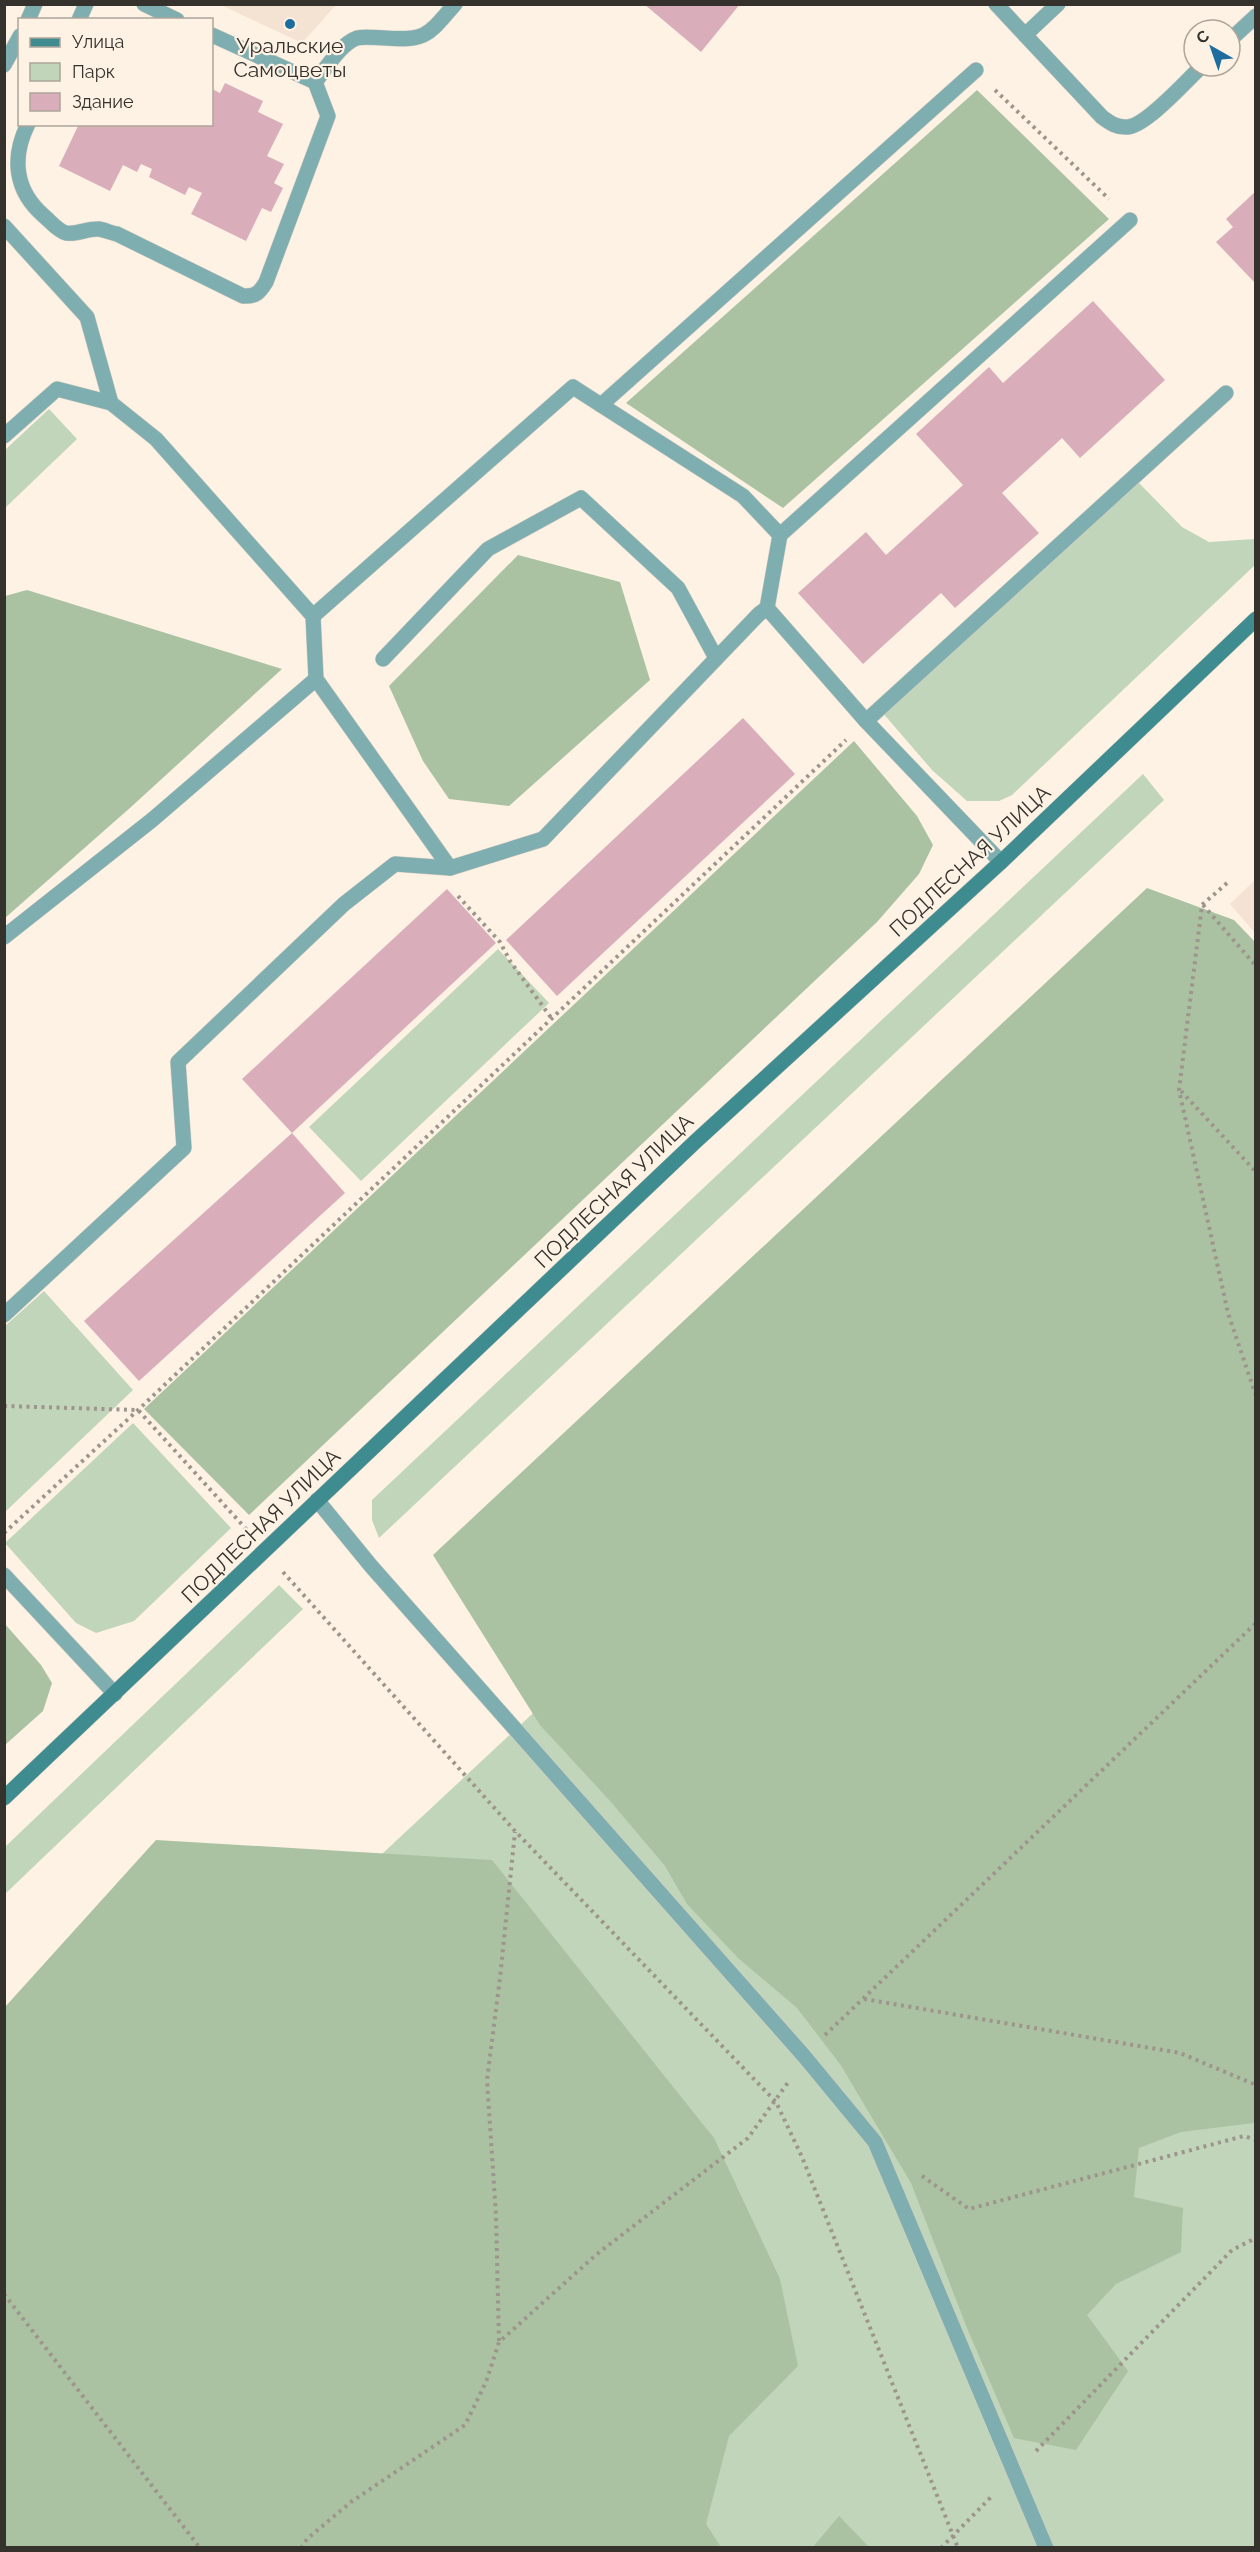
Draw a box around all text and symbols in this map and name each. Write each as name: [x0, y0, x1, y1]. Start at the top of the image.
marker: Уральские Самоцветы: [283, 17, 297, 31]
legend: [18, 18, 213, 126]
north arrow: [1182, 18, 1242, 78]
text: С: [1192, 26, 1213, 48]
text: Улица: [72, 31, 124, 52]
place label: Уральские Самоцветы: [233, 33, 347, 82]
text: Парк: [72, 61, 115, 82]
text: Здание: [72, 91, 134, 112]
street label: ПОДЛЕСНАЯ УЛИЦА: [884, 780, 1055, 942]
street label: ПОДЛЕСНАЯ УЛИЦА: [529, 1108, 698, 1273]
street label: ПОДЛЕСНАЯ УЛИЦА: [176, 1443, 345, 1608]

